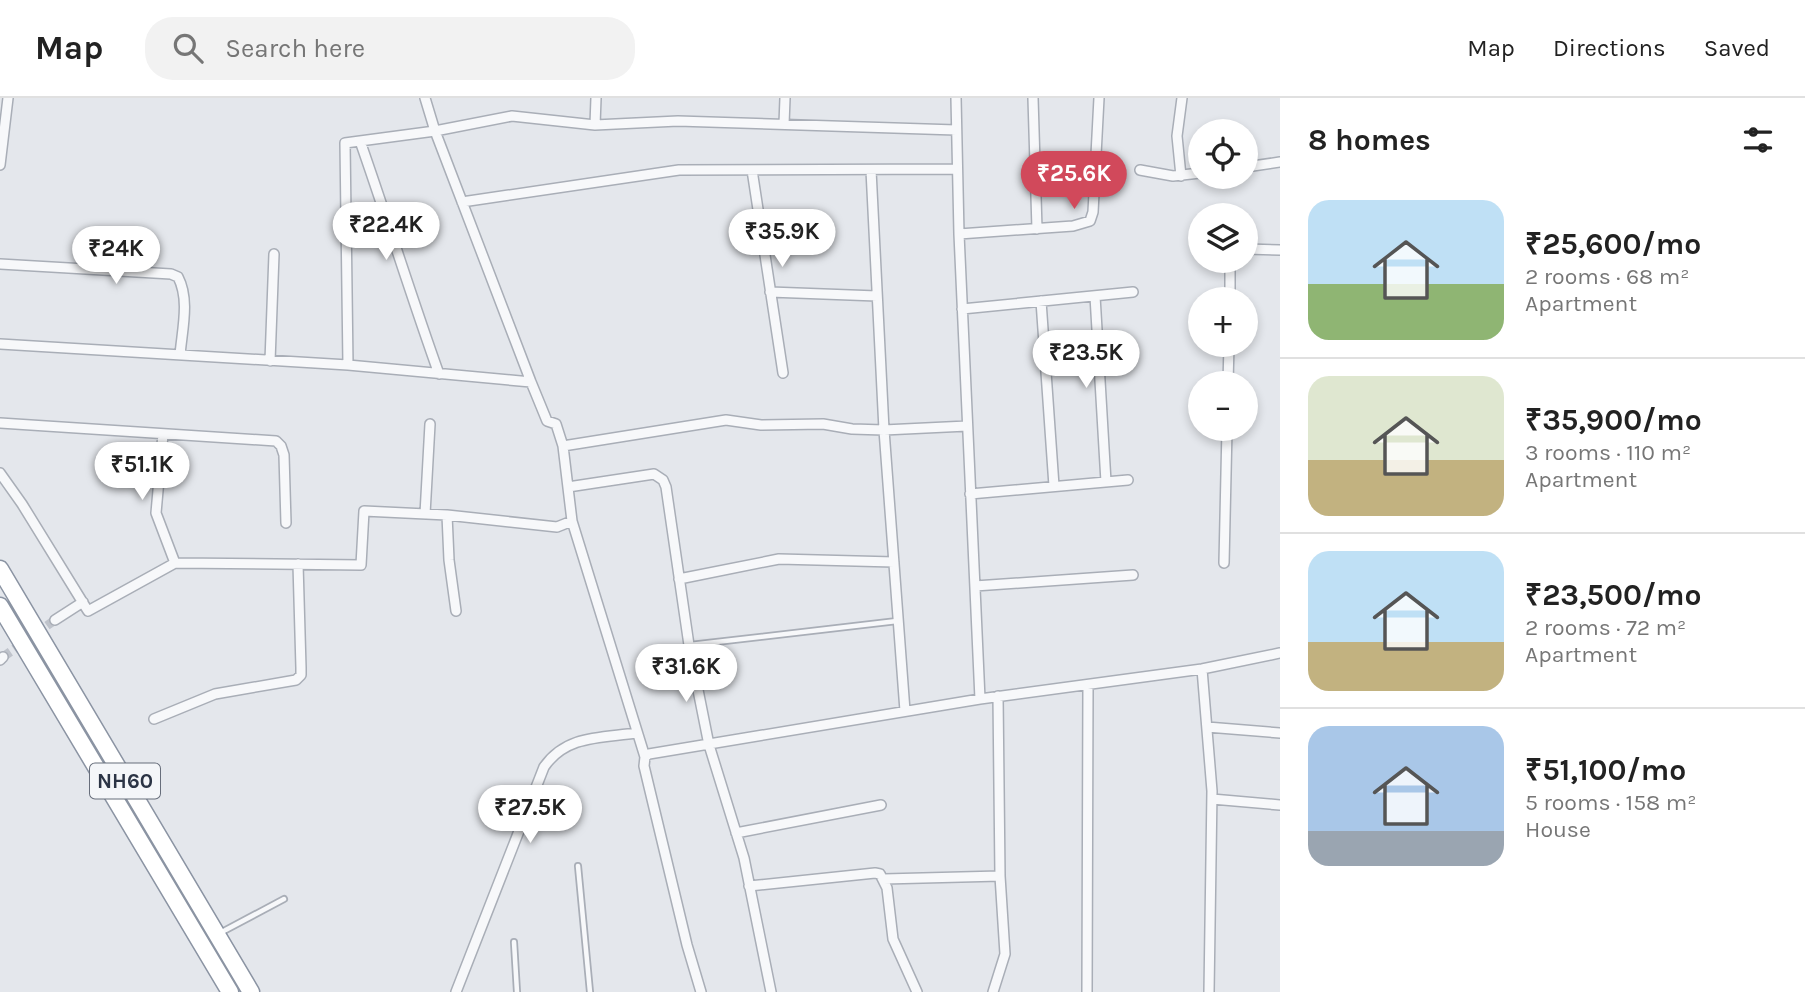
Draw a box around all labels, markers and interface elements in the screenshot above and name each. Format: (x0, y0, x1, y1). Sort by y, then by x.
search box (145, 17, 635, 80)
text: Map (35, 29, 103, 67)
icon: search (169, 29, 207, 67)
text: Search here (225, 33, 365, 64)
text: Map (1467, 34, 1515, 62)
text: Directions (1553, 34, 1666, 62)
text: Saved (1704, 34, 1770, 62)
map controls (1188, 119, 1258, 441)
button: locate (1188, 119, 1258, 189)
icon: filters (1739, 121, 1777, 159)
text: 8 homes (1308, 122, 1431, 158)
pin: ₹25.6K (1017, 152, 1131, 211)
text: ₹25.6K (1037, 160, 1111, 187)
pin: ₹22.4K (329, 202, 443, 262)
button: layers (1188, 203, 1258, 273)
pin: ₹35.9K (725, 209, 839, 269)
text: ₹22.4K (349, 211, 423, 238)
text: ₹35.9K (745, 218, 819, 245)
pin: ₹24K (75, 226, 157, 286)
text: ₹25,600/mo (1525, 226, 1701, 262)
icon: home (1364, 228, 1448, 312)
text: ₹24K (88, 235, 144, 262)
text: 2 rooms · 68 m² (1525, 263, 1689, 290)
button: + (1188, 287, 1258, 357)
text: Apartment (1525, 290, 1637, 317)
pin: ₹23.5K (1029, 330, 1143, 390)
text: ₹23.5K (1049, 339, 1123, 366)
button: − (1188, 371, 1258, 441)
text: ₹35,900/mo (1525, 402, 1702, 438)
icon: home (1364, 404, 1448, 488)
text: 3 rooms · 110 m² (1525, 439, 1691, 466)
pin: ₹51.1K (85, 442, 199, 502)
text: ₹51.1K (111, 451, 173, 478)
text: Apartment (1525, 466, 1637, 493)
text: ₹23,500/mo (1525, 577, 1702, 613)
icon: home (1364, 579, 1448, 663)
text: 2 rooms · 72 m² (1525, 614, 1686, 641)
text: Apartment (1525, 641, 1637, 668)
pin: ₹31.6K (629, 644, 743, 704)
text: ₹31.6K (651, 653, 721, 680)
text: ₹51,100/mo (1525, 752, 1686, 788)
icon: home (1364, 754, 1448, 838)
road number: NH60 (90, 764, 160, 798)
pin: ₹27.5K (473, 786, 587, 845)
text: 5 rooms · 158 m² (1525, 789, 1696, 816)
text: ₹27.5K (494, 794, 566, 821)
text: House (1525, 816, 1591, 843)

